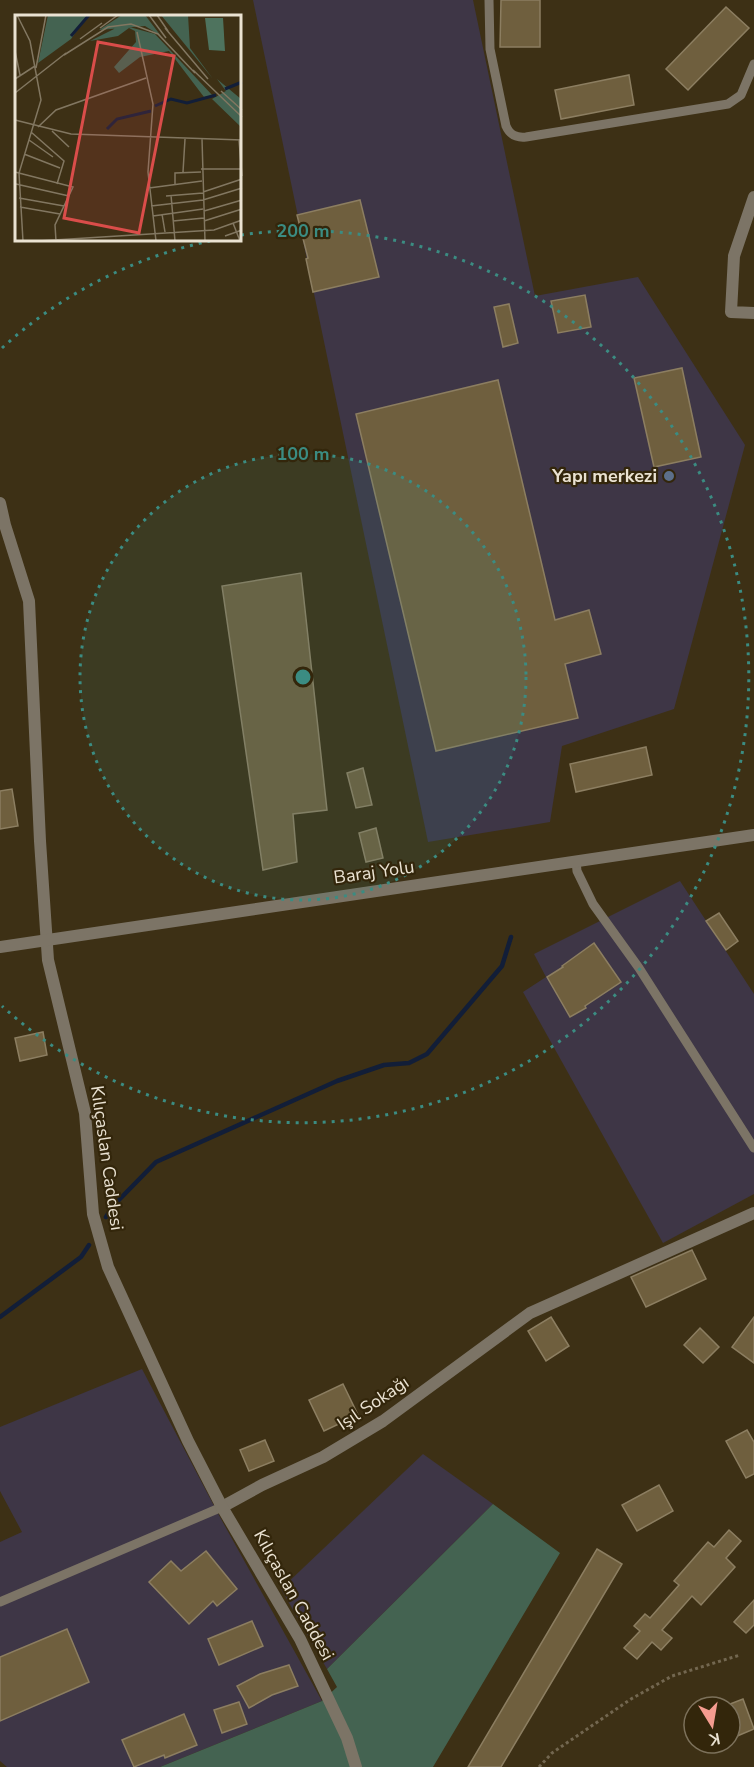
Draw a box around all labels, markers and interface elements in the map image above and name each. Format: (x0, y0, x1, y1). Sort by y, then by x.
inset map (15, 15, 242, 242)
text: 200 m (276, 219, 330, 243)
text: 100 m (276, 442, 330, 466)
place label: Yapı merkezi (551, 464, 657, 488)
marker: Yapı merkezi (662, 469, 676, 483)
centre of rings (293, 667, 313, 687)
street label: Baraj Yolu (332, 854, 416, 890)
street label: Kılıçaslan Caddesi (85, 1084, 129, 1232)
street label: Işıl Sokağı (332, 1370, 414, 1436)
street label: Kılıçaslan Caddesi (248, 1525, 340, 1665)
north arrow (682, 1695, 742, 1755)
text: K (706, 1727, 722, 1751)

